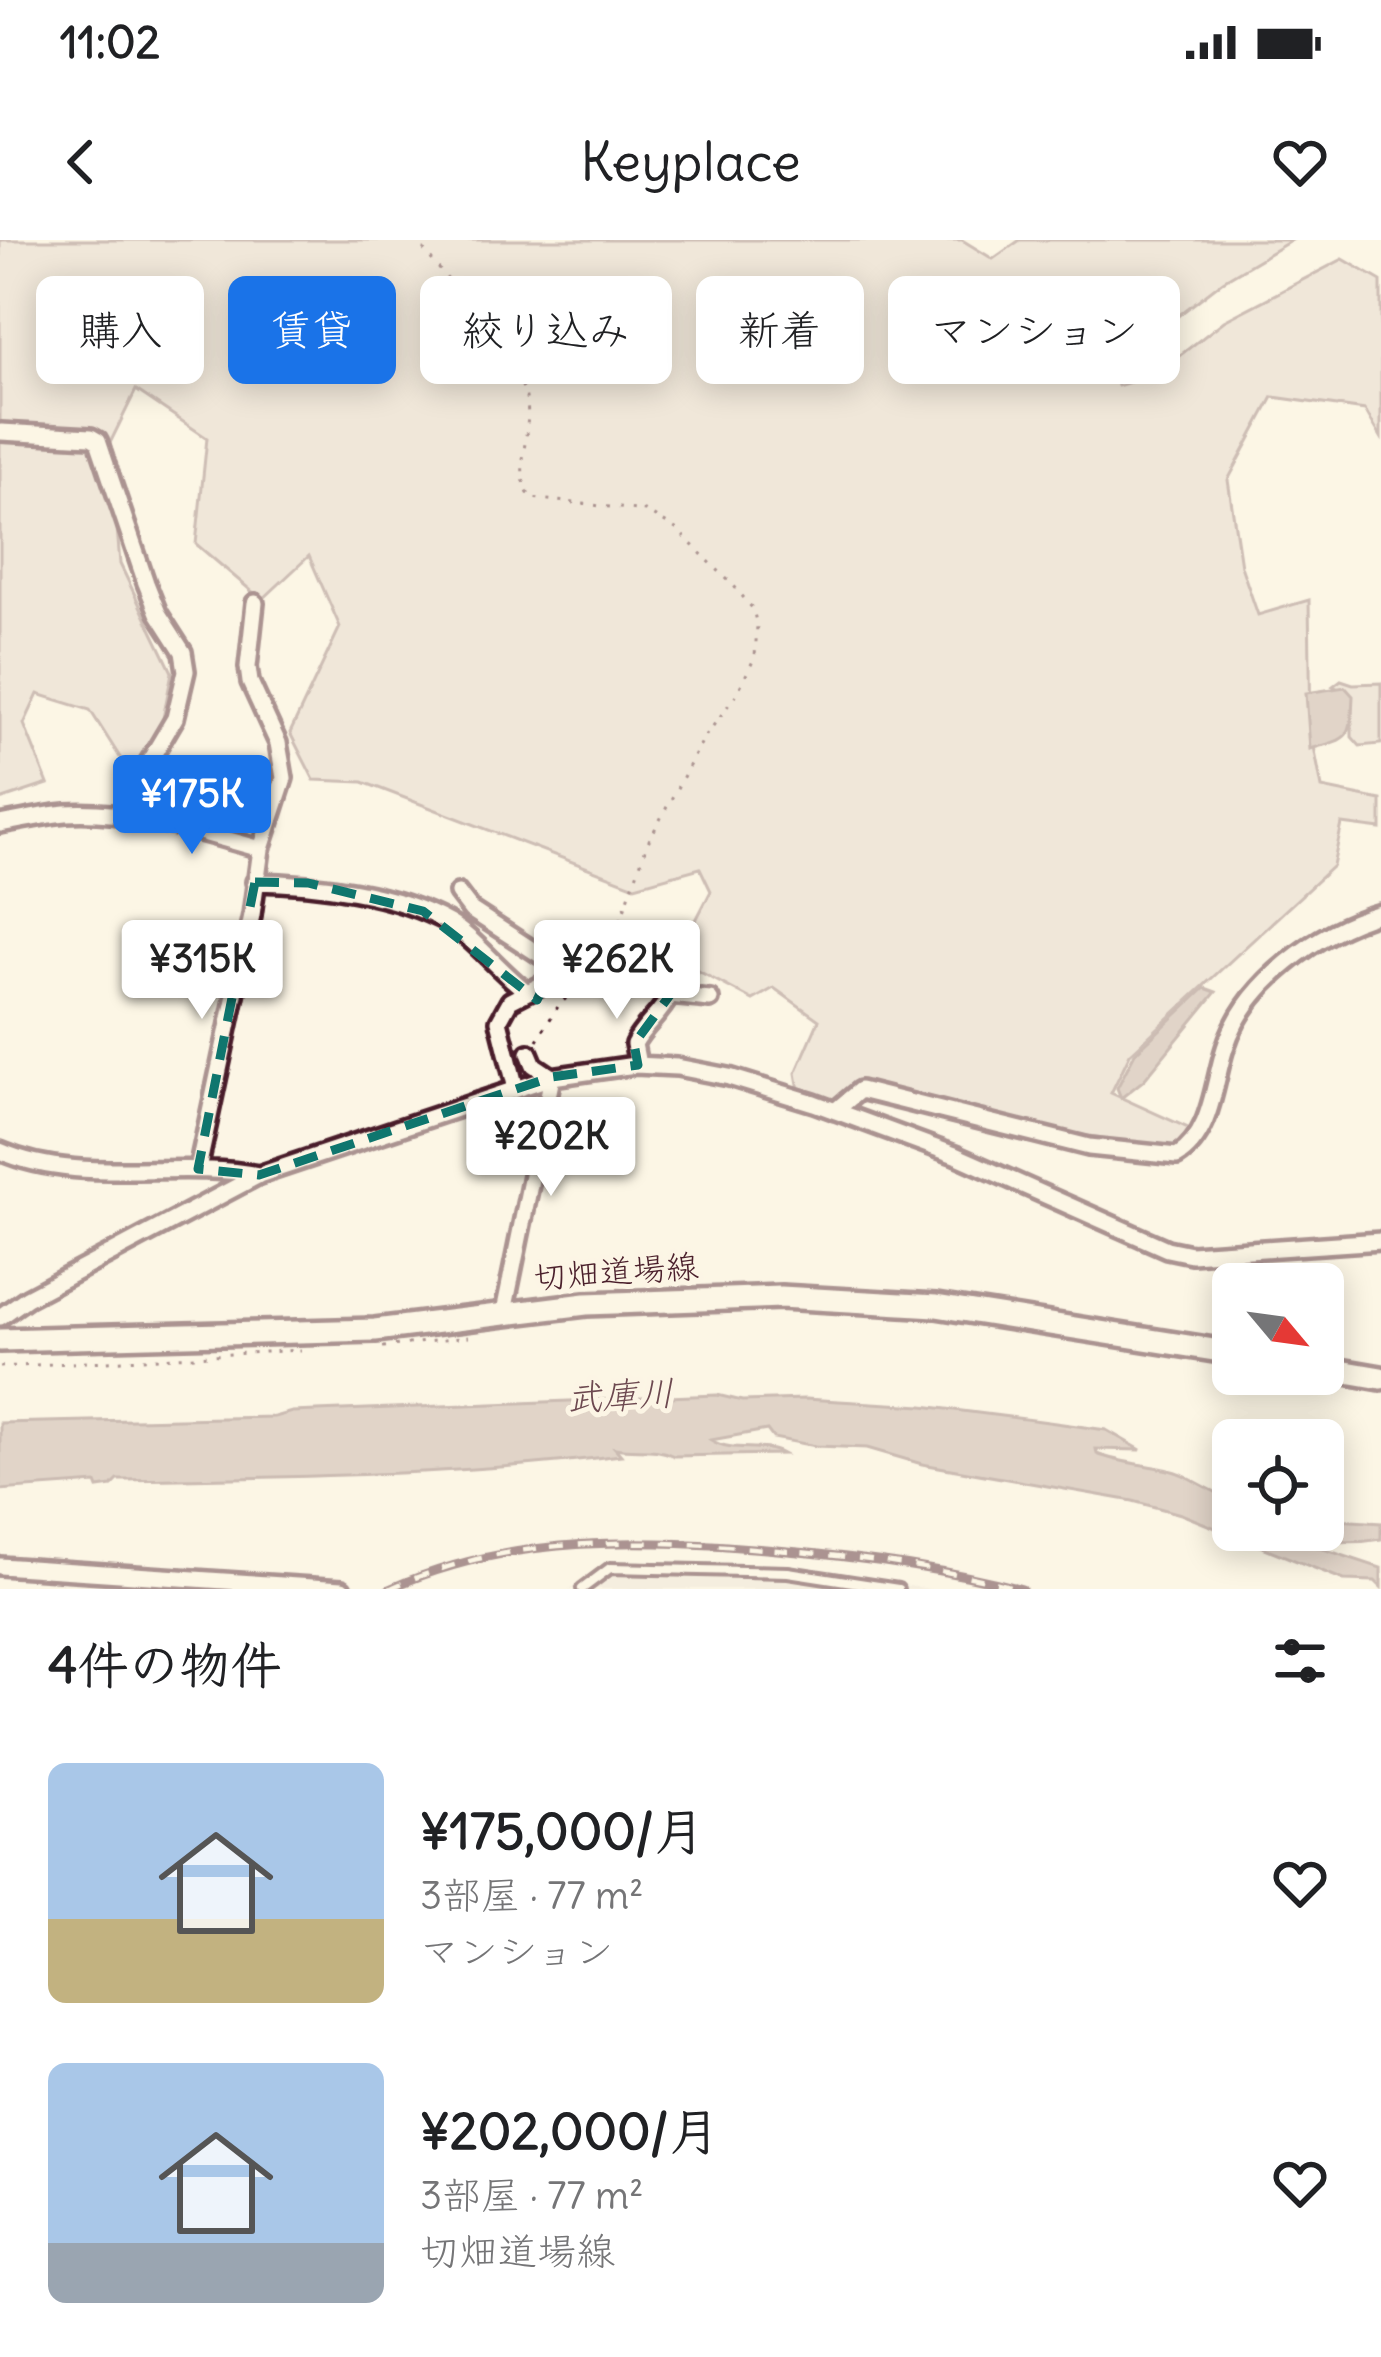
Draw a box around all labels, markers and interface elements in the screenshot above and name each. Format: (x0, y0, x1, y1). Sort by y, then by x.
text: 11:02 (60, 14, 160, 70)
text: Keyplace (580, 128, 801, 196)
icon: back (48, 129, 114, 195)
icon: heart (1267, 129, 1333, 195)
chip: 購入 (36, 276, 204, 384)
chip: 賃貸 (228, 276, 396, 384)
chip: 絞り込み (420, 276, 672, 384)
chip: 新着 (696, 276, 864, 384)
chip: マンション (888, 276, 1180, 384)
pin: ¥175K (108, 755, 276, 857)
text: ¥175K (140, 769, 244, 818)
pin: ¥315K (118, 920, 286, 1022)
pin: ¥262K (533, 920, 701, 1022)
text: ¥315K (149, 934, 255, 983)
text: ¥262K (561, 934, 673, 983)
pin: ¥202K (467, 1097, 635, 1199)
text: ¥202K (493, 1111, 609, 1160)
street label: 切畑道場線 (532, 1244, 700, 1298)
north arrow (1212, 1263, 1344, 1395)
map controls (1212, 1263, 1344, 1551)
water label: 武庫川 (565, 1370, 675, 1421)
button: locate (1212, 1419, 1344, 1551)
icon: filters (1267, 1628, 1333, 1694)
text: 4件の物件 (48, 1633, 281, 1697)
text: ¥175,000/月 (420, 1799, 705, 1863)
icon: home (144, 1811, 288, 1955)
icon: heart (1267, 1850, 1333, 1916)
text: 3部屋 · 77 m² (420, 1871, 644, 1920)
text: マンション (420, 1927, 613, 1976)
text: ¥202,000/月 (420, 2099, 720, 2163)
icon: home (144, 2111, 288, 2255)
icon: heart (1267, 2150, 1333, 2216)
text: 3部屋 · 77 m² (420, 2171, 644, 2220)
text: 切畑道場線 (420, 2227, 615, 2276)

